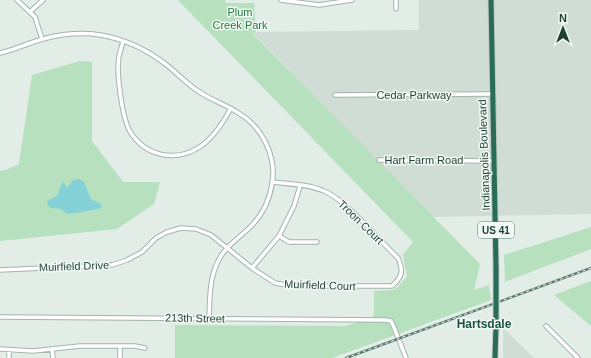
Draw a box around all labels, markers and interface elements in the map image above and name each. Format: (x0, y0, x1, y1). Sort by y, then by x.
park label: Plum Creek Park (212, 6, 268, 31)
north arrow (543, 8, 583, 48)
text: N (559, 12, 567, 24)
street label: Cedar Parkway (376, 89, 452, 101)
street label: Indianapolis Boulevard (476, 99, 492, 211)
street label: Hart Farm Road (385, 154, 463, 166)
street label: Troon Court (336, 197, 386, 247)
road number: US 41 (478, 222, 514, 238)
street label: Muirfield Drive (39, 259, 109, 273)
street label: Muirfield Court (284, 278, 356, 292)
street label: 213th Street (165, 311, 225, 325)
district label: Hartsdale (457, 317, 512, 331)

